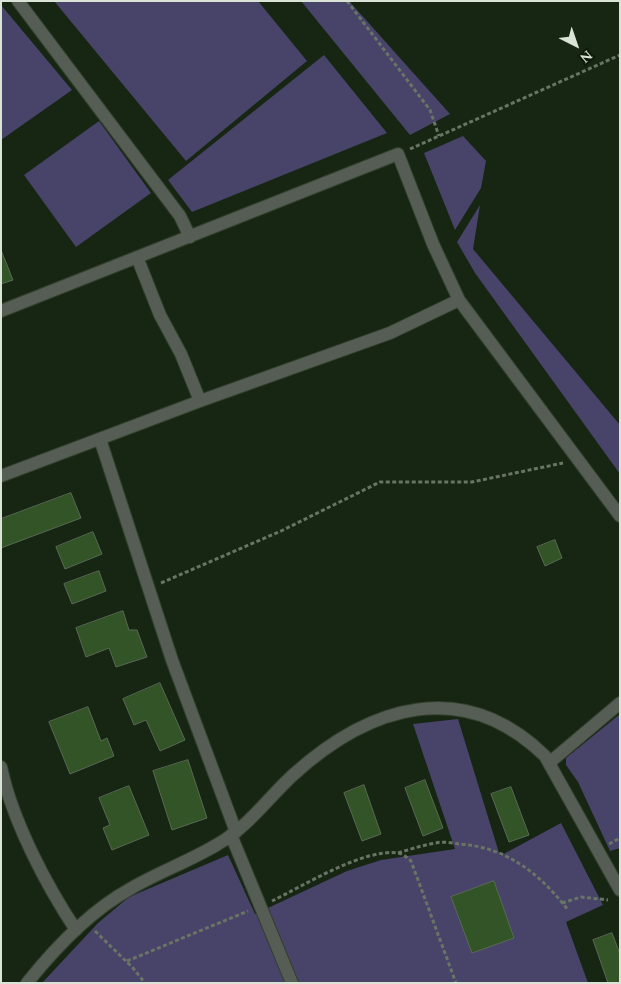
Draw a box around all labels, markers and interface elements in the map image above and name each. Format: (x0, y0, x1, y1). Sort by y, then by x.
north arrow (551, 20, 601, 70)
text: N (575, 45, 597, 68)

